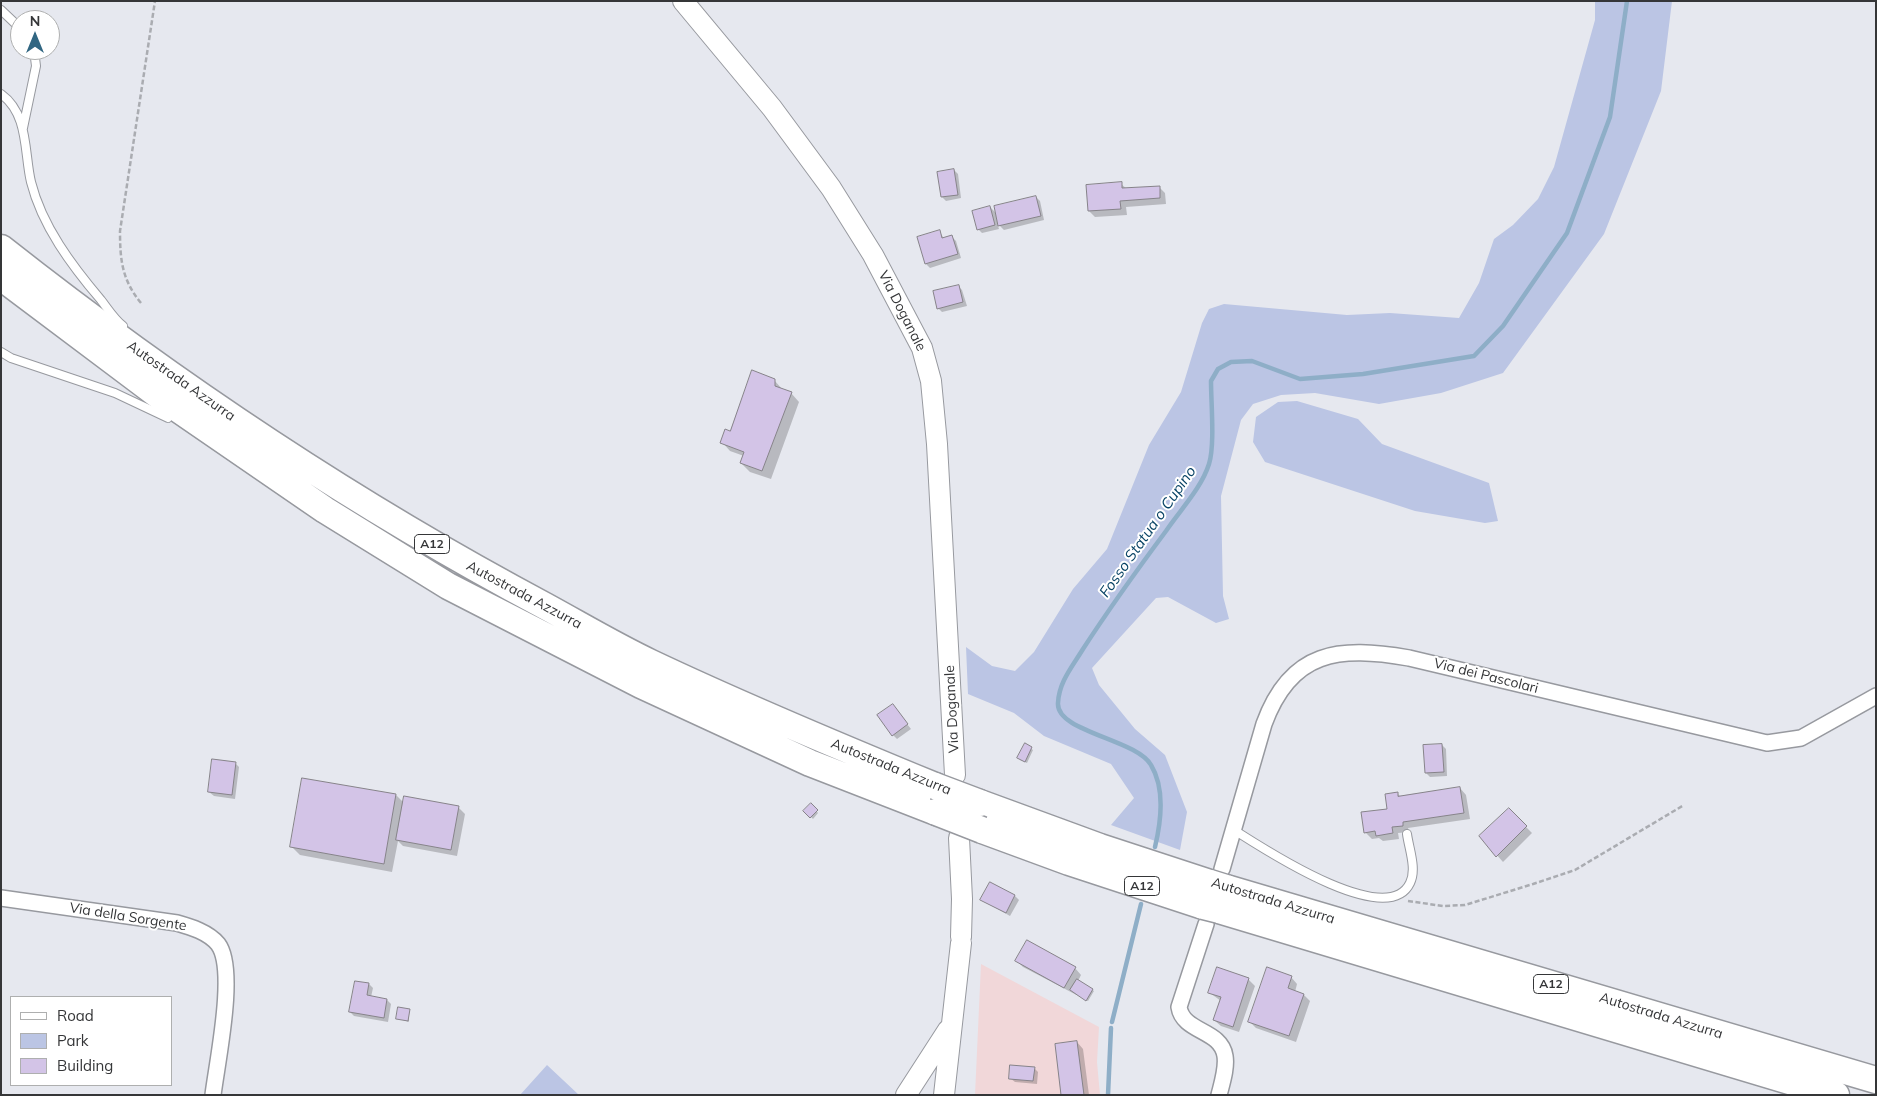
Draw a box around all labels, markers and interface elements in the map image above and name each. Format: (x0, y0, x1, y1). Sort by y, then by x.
north arrow (10, 10, 60, 60)
text: N (30, 12, 40, 30)
street label: Via Doganale (875, 268, 929, 354)
street label: Autostrada Azzurra (124, 337, 238, 425)
water label: Fosso Statua o Cupino (1096, 463, 1200, 601)
road number: A12 (414, 534, 450, 554)
street label: Autostrada Azzurra (463, 557, 585, 633)
street label: Via dei Pascolari (1432, 655, 1540, 697)
street label: Via Doganale (941, 665, 963, 753)
street label: Autostrada Azzurra (828, 735, 954, 799)
street label: Autostrada Azzurra (1209, 874, 1337, 928)
road number: A12 (1124, 876, 1160, 896)
street label: Via della Sorgente (68, 899, 188, 935)
road number: A12 (1534, 974, 1568, 994)
street label: Autostrada Azzurra (1597, 989, 1725, 1043)
legend (10, 996, 172, 1086)
text: Road (57, 1006, 94, 1025)
text: Park (57, 1031, 89, 1050)
text: Building (57, 1056, 113, 1075)

